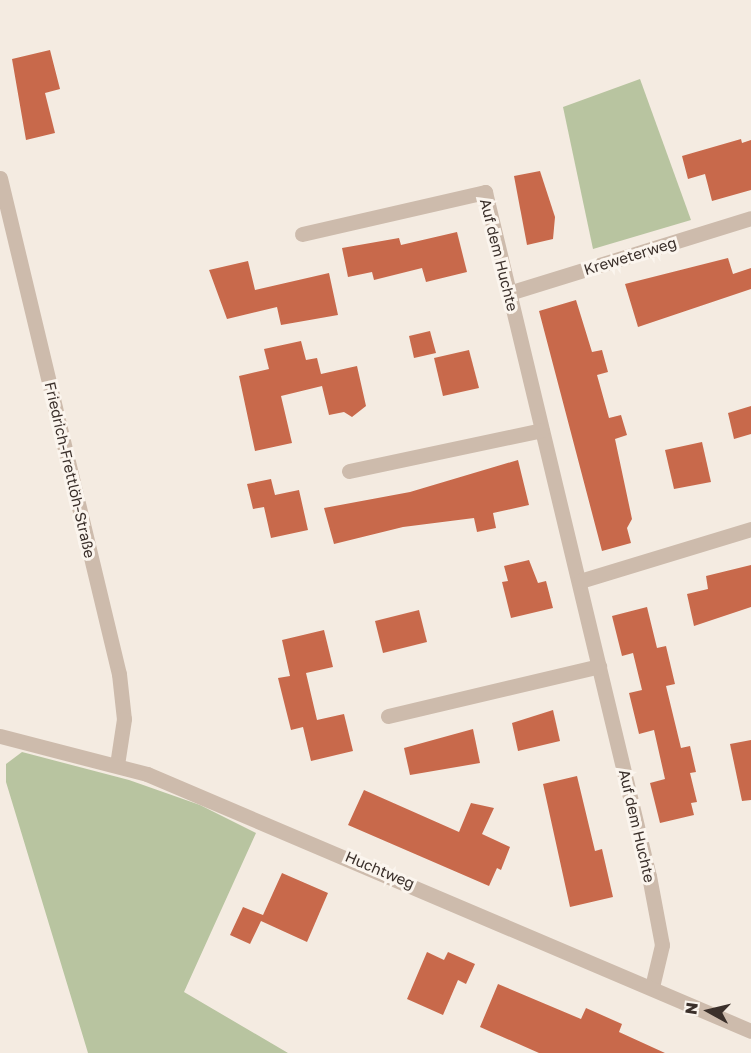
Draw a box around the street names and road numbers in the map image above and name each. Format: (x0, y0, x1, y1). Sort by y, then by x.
street label: Auf dem Huchte (476, 197, 522, 313)
street label: Kreweterweg (581, 233, 679, 279)
street label: Friedrich-Frettlöh-Straße (41, 380, 99, 560)
street label: Auf dem Huchte (615, 768, 659, 884)
street label: Huchtweg (343, 847, 417, 893)

